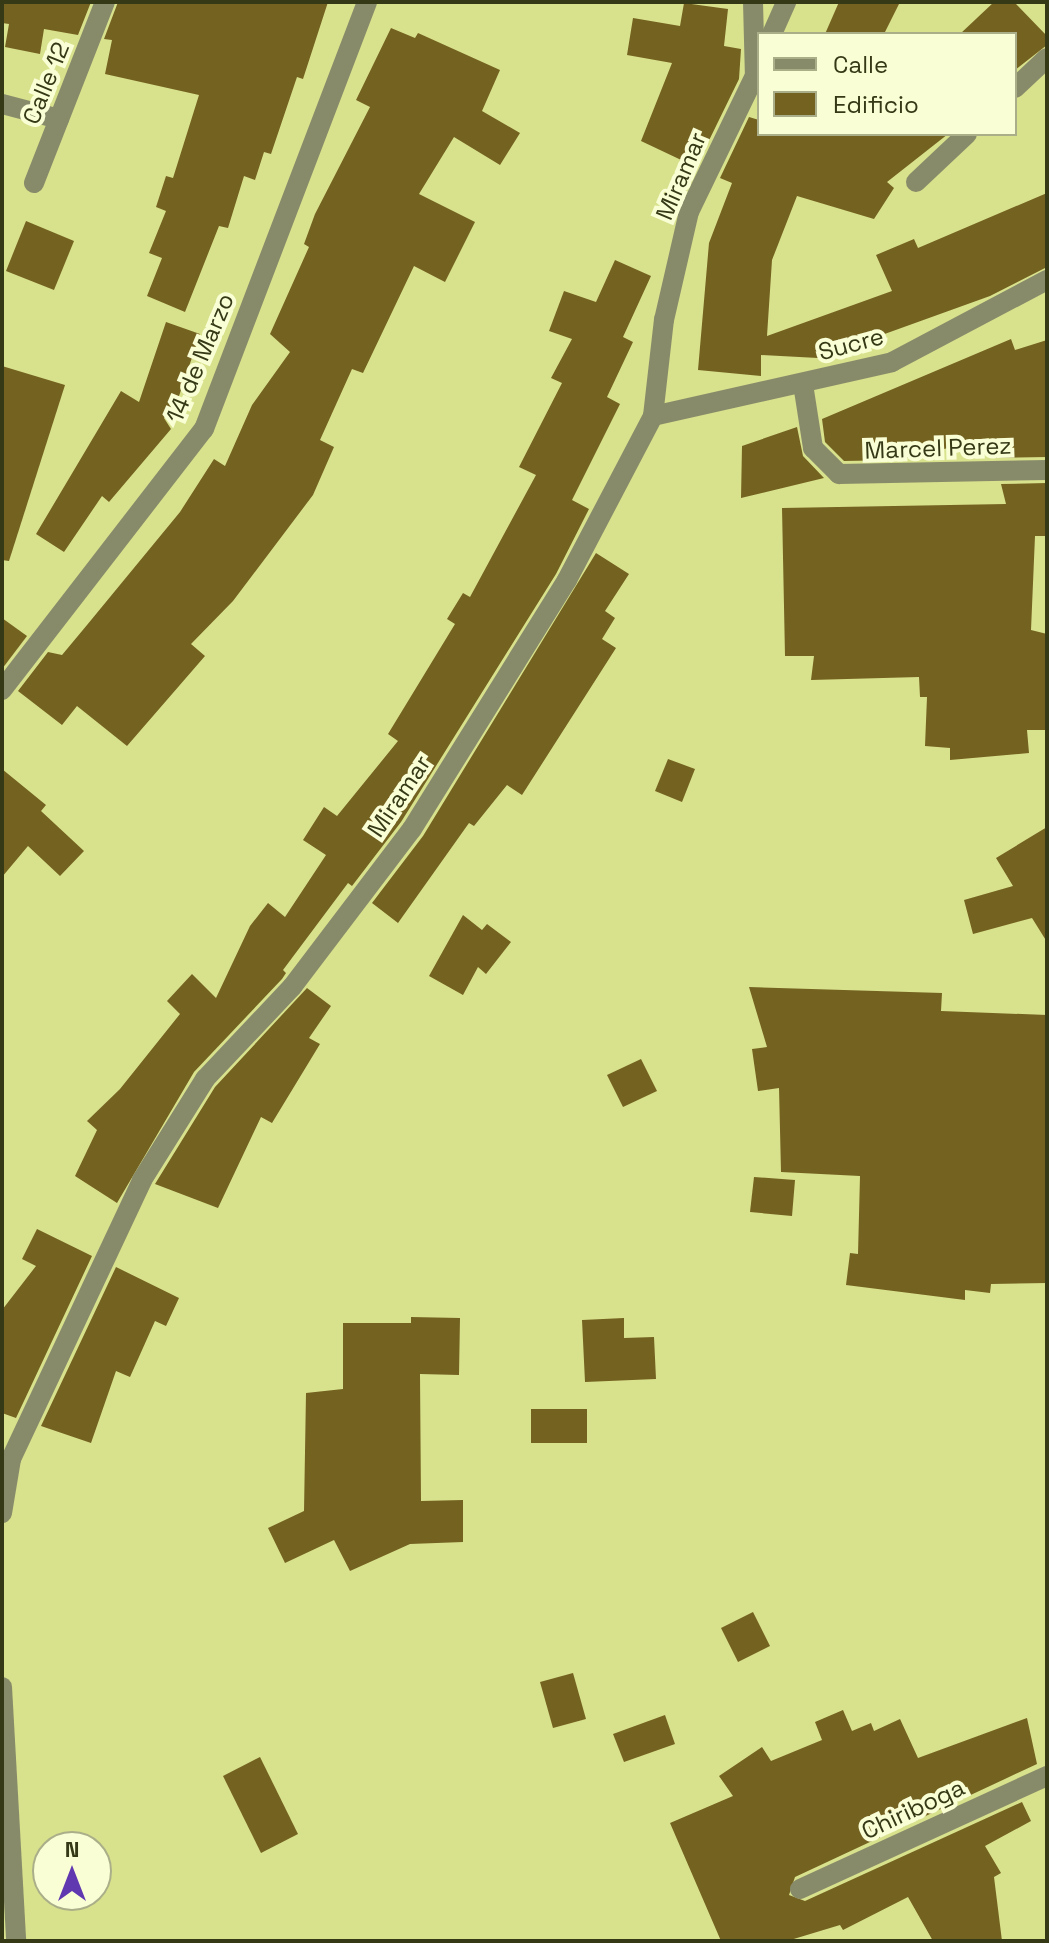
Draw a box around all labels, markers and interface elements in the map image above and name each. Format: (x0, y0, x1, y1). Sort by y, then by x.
legend (757, 32, 1017, 136)
street label: Calle 12 (17, 38, 75, 128)
text: Calle (833, 49, 888, 80)
text: Edificio (833, 89, 919, 120)
street label: Miramar (650, 128, 712, 224)
street label: 14 de Marzo (160, 289, 240, 427)
street label: Sucre (815, 321, 887, 367)
street label: Marcel Perez (864, 431, 1012, 465)
street label: Miramar (361, 750, 437, 842)
street label: Chiriboga (857, 1773, 969, 1845)
north arrow (32, 1831, 112, 1911)
text: N (65, 1835, 79, 1863)

